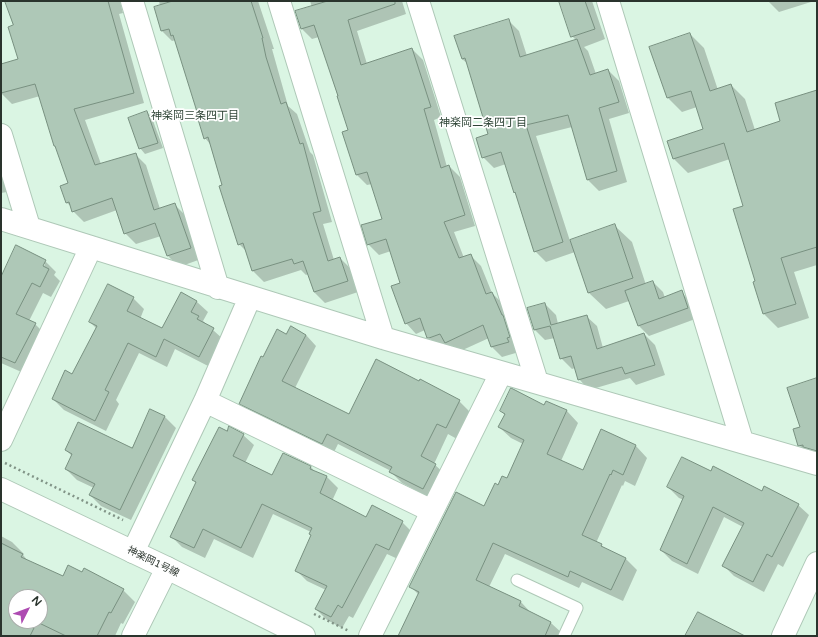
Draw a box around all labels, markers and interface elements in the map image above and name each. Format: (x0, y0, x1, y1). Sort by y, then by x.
district label: 神楽岡三条四丁目 (151, 109, 239, 123)
district label: 神楽岡二条四丁目 (439, 116, 527, 130)
street label: 神楽岡1号線 (125, 544, 181, 580)
north arrow (8, 589, 48, 629)
text: N (29, 594, 44, 609)

